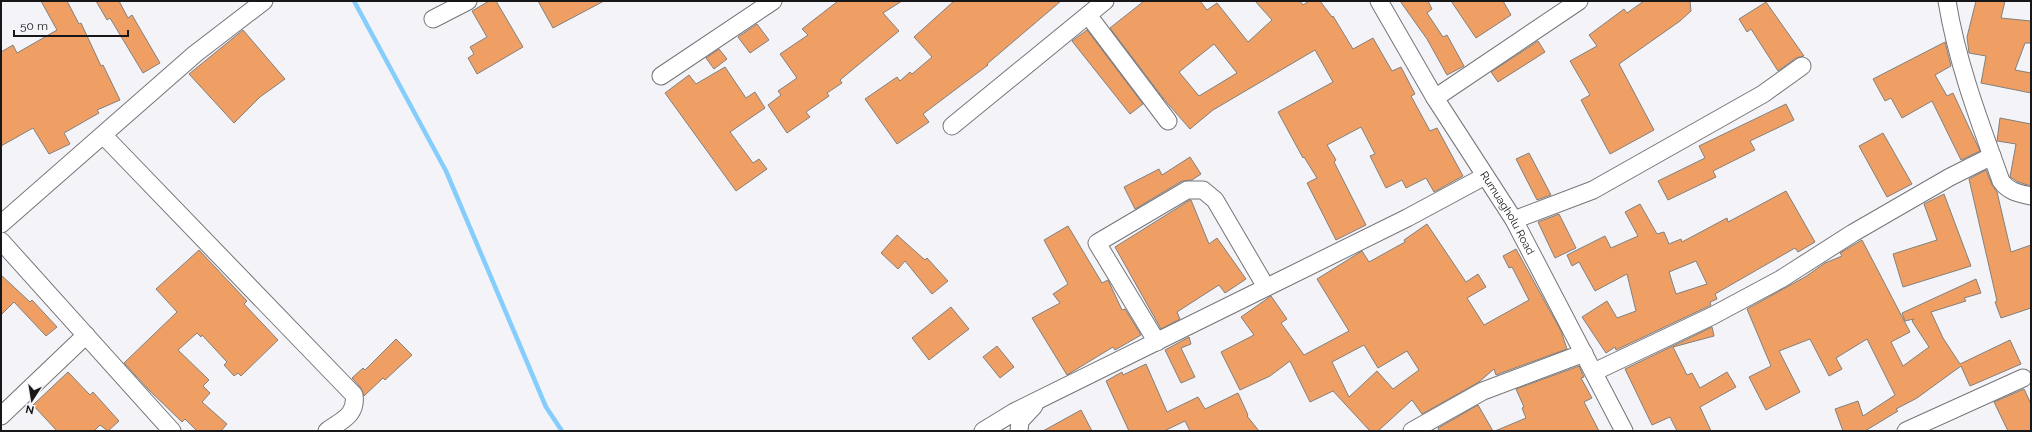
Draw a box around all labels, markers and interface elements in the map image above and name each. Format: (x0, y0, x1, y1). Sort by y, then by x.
scale bar (14, 12, 128, 38)
text: 50 m (20, 19, 48, 33)
street label: Rumuagholu Road (1478, 169, 1537, 257)
north arrow (12, 380, 52, 420)
text: N (25, 402, 35, 417)

